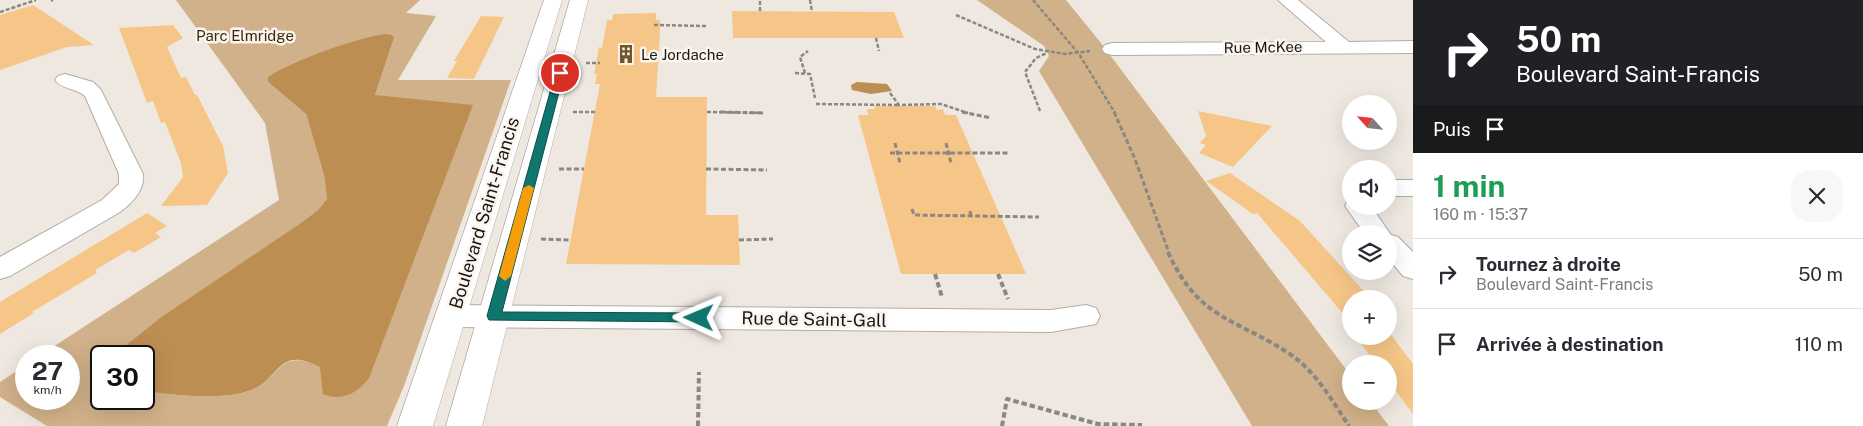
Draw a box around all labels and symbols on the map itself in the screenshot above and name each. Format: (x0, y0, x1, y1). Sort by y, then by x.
park label: Parc Elmridge (196, 27, 294, 44)
street label: Rue McKee (1223, 38, 1303, 56)
building icon: Le Jordache (615, 43, 637, 65)
place label: Le Jordache (641, 46, 724, 63)
pin (539, 52, 581, 94)
north arrow (1342, 95, 1398, 150)
street label: Boulevard Saint-Francis (445, 115, 523, 311)
position arrow (672, 291, 724, 343)
street label: Rue de Saint-Gall (741, 307, 887, 331)
speed limit sign: 30 (90, 345, 155, 410)

